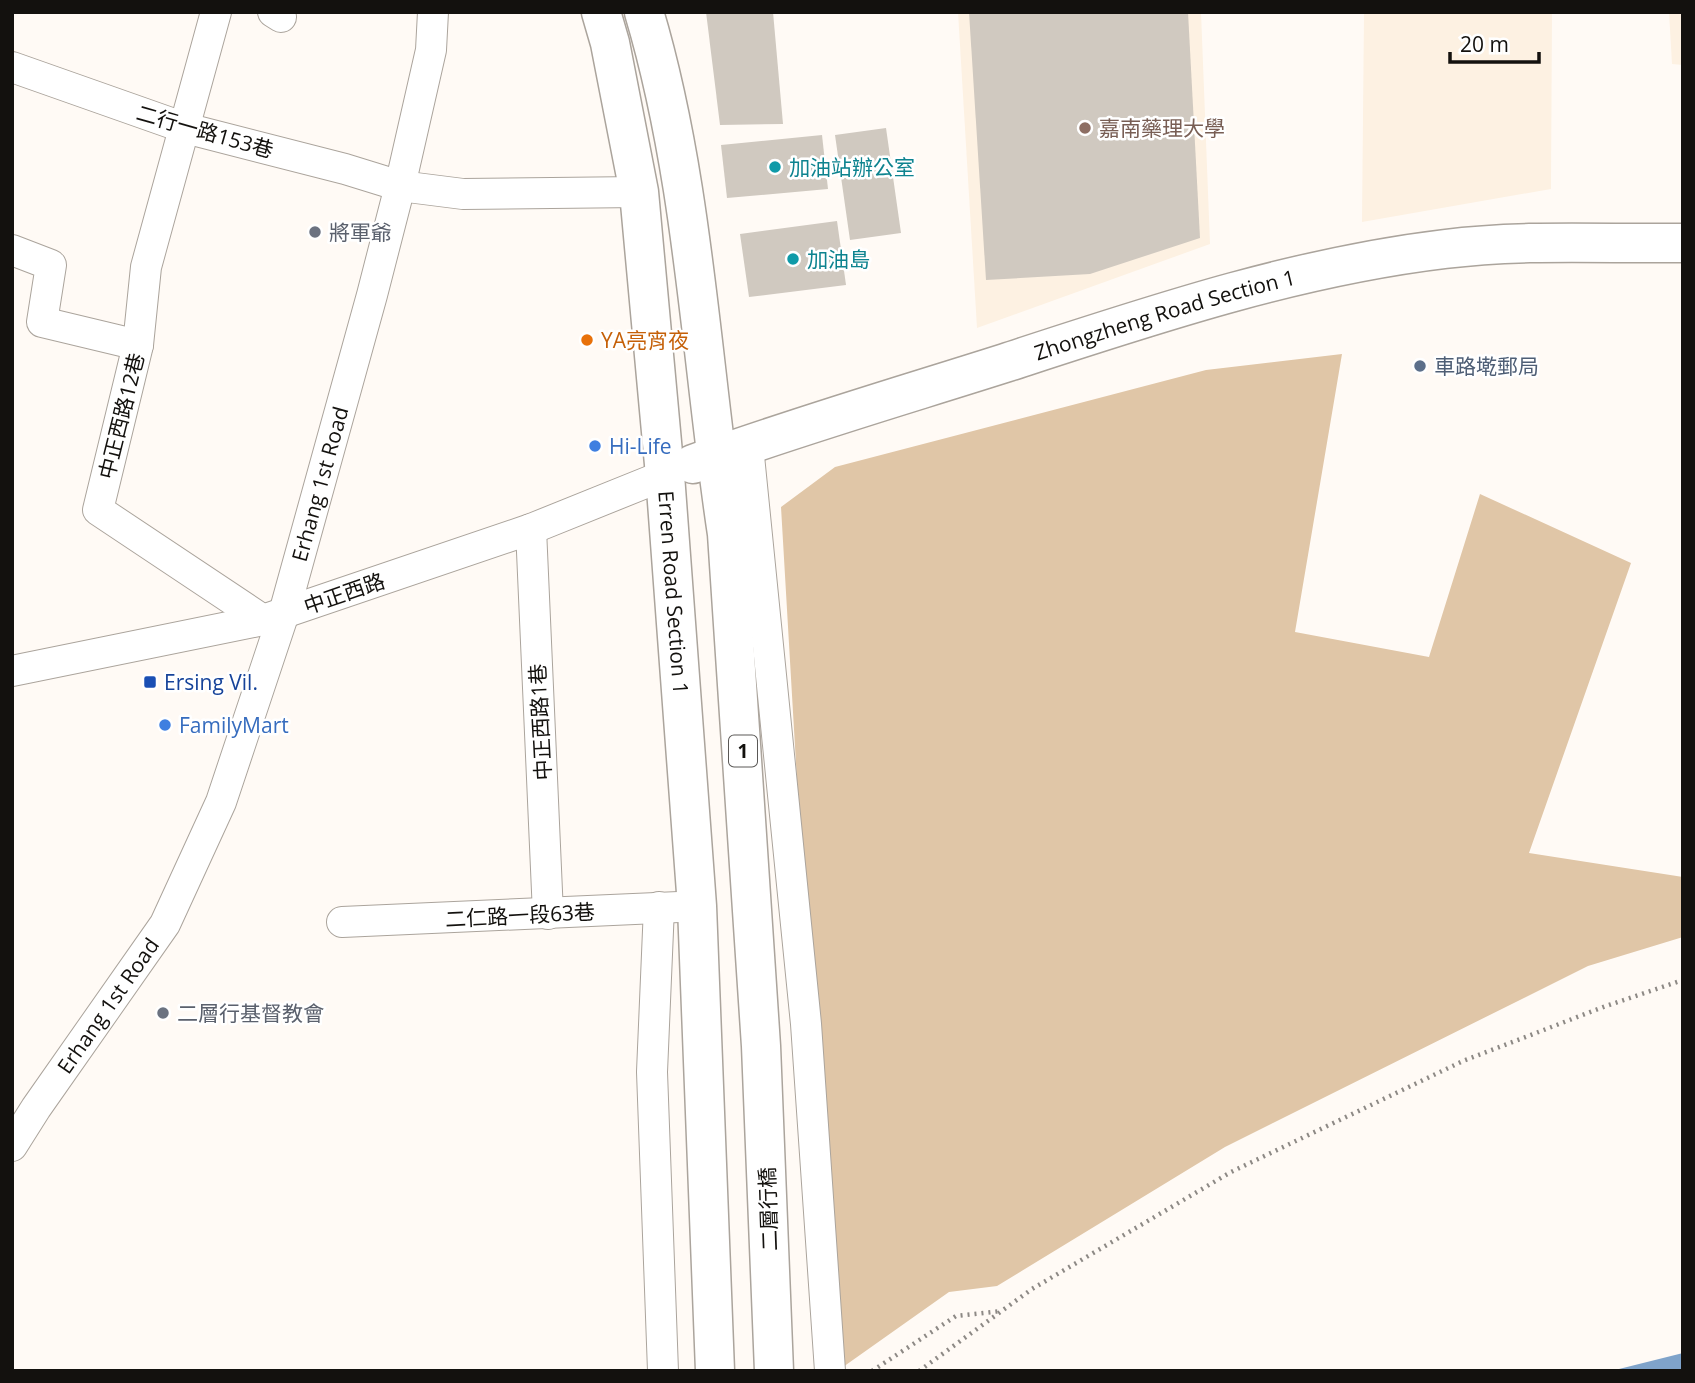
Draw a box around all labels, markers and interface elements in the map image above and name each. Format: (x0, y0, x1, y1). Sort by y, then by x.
scale bar (1450, 21, 1539, 65)
text: 20 m (1460, 30, 1509, 58)
street label: 二行一路153巷 (133, 98, 277, 164)
place label: 嘉南藥理大學 (1099, 114, 1225, 142)
marker: 嘉南藥理大學 (1077, 120, 1093, 136)
place label: 加油站辦公室 (789, 153, 915, 181)
marker: 加油站辦公室 (767, 159, 783, 175)
place label: 將軍爺 (329, 218, 392, 246)
marker: 將軍爺 (307, 224, 323, 240)
place label: 加油島 (807, 245, 870, 273)
marker: 加油島 (785, 251, 801, 267)
street label: Zhongzheng Road Section 1 (1031, 263, 1298, 367)
place label: YA亮宵夜 (601, 326, 689, 354)
marker: YA亮宵夜 (579, 332, 595, 348)
street label: 中正西路12巷 (92, 350, 150, 482)
place label: 車路墘郵局 (1434, 352, 1539, 380)
marker: 車路墘郵局 (1412, 358, 1428, 374)
street label: Erhang 1st Road (285, 403, 355, 565)
place label: Hi-Life (609, 432, 672, 460)
marker: Hi-Life (587, 438, 603, 454)
street label: Erren Road Section 1 (652, 490, 695, 695)
street label: 中正西路 (300, 566, 388, 620)
street label: 中正西路1巷 (523, 663, 557, 781)
place label: Ersing Vil. (164, 668, 258, 696)
marker: Ersing Vil. (142, 674, 158, 690)
place label: FamilyMart (179, 711, 289, 739)
marker: FamilyMart (157, 717, 173, 733)
road number: 1 (729, 736, 757, 766)
street label: 二仁路一段63巷 (444, 897, 596, 933)
street label: Erhang 1st Road (50, 932, 165, 1079)
place label: 二層行基督教會 (177, 999, 324, 1027)
marker: 二層行基督教會 (155, 1005, 171, 1021)
street label: 二層行橋 (753, 1167, 783, 1251)

